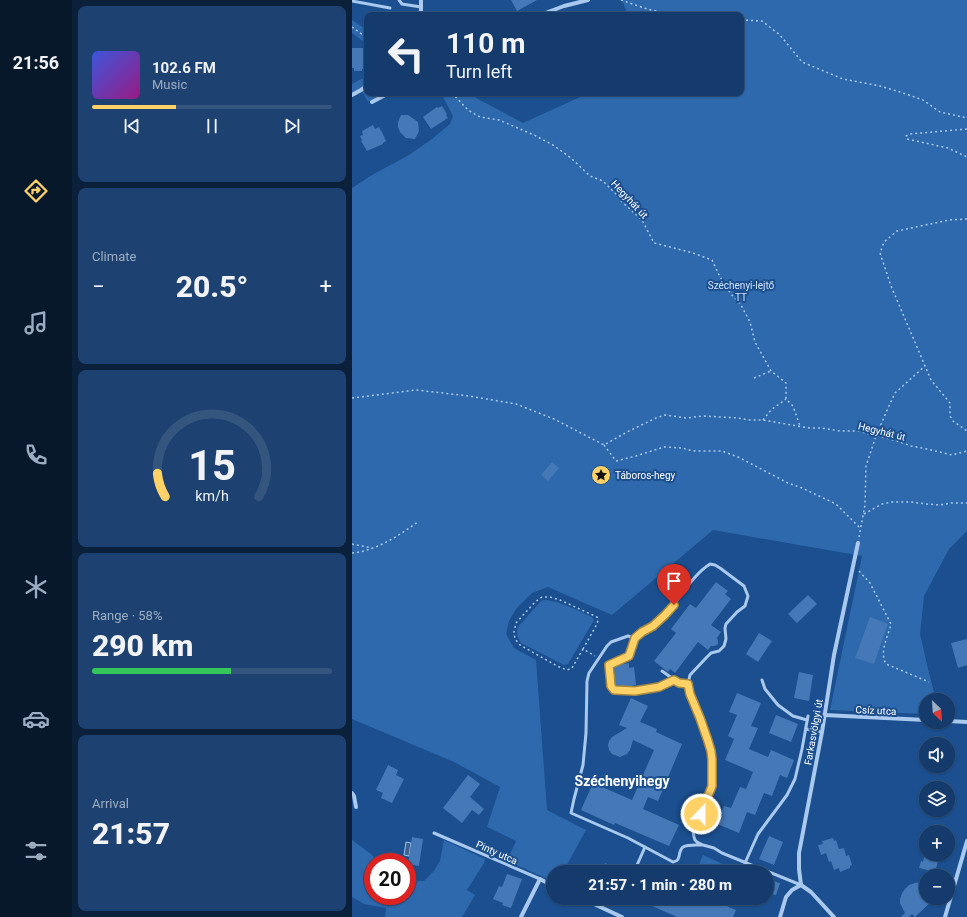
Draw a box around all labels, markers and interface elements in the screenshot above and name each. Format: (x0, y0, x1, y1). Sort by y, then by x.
text: 110 m (446, 27, 525, 60)
icon: left (380, 28, 432, 80)
text: 21:56 (13, 52, 59, 73)
text: 102.6 FM (152, 59, 216, 77)
text: Turn left (446, 61, 512, 82)
text: Music (152, 77, 187, 92)
icon: previous (121, 115, 143, 137)
icon: pause (201, 115, 223, 137)
icon: next (281, 115, 303, 137)
icon: directions (22, 177, 50, 205)
street label: Hegyhát út (609, 178, 650, 221)
text: Climate (92, 249, 136, 264)
text: 20.5° (176, 269, 248, 304)
text: − (92, 274, 105, 299)
text: + (320, 274, 332, 299)
park label: Széchenyi-lejtő TT (708, 280, 775, 303)
icon: music (22, 309, 50, 337)
street label: Hegyhát út (857, 420, 907, 443)
text: 15 (188, 440, 236, 489)
icon: phone (22, 441, 50, 469)
place icon: Táboros-hegy (590, 464, 612, 486)
place label: Táboros-hegy (615, 470, 676, 481)
text: km/h (195, 487, 229, 503)
pin (657, 564, 691, 605)
icon: arrive (663, 570, 685, 592)
icon: climate (22, 573, 50, 601)
text: Range · 58% (92, 608, 162, 623)
text: 290 km (92, 628, 194, 663)
north arrow (919, 693, 955, 729)
map controls (919, 693, 955, 905)
street label: Farkasvölgyi út (802, 698, 825, 766)
street label: Csíz utca (855, 704, 897, 717)
icon: car (22, 705, 50, 733)
button: sound (919, 737, 955, 773)
district label: Széchenyihegy (575, 773, 670, 789)
button: layers (919, 781, 955, 817)
position arrow (680, 793, 722, 835)
text: Arrival (92, 796, 129, 811)
text: 21:57 (92, 816, 170, 851)
button: + (919, 825, 955, 861)
icon: filters (22, 837, 50, 865)
street label: Pinty utca (474, 838, 519, 866)
speed limit sign: 20 (364, 853, 416, 905)
button: − (919, 869, 955, 905)
text: 21:57 · 1 min · 280 m (588, 876, 732, 894)

